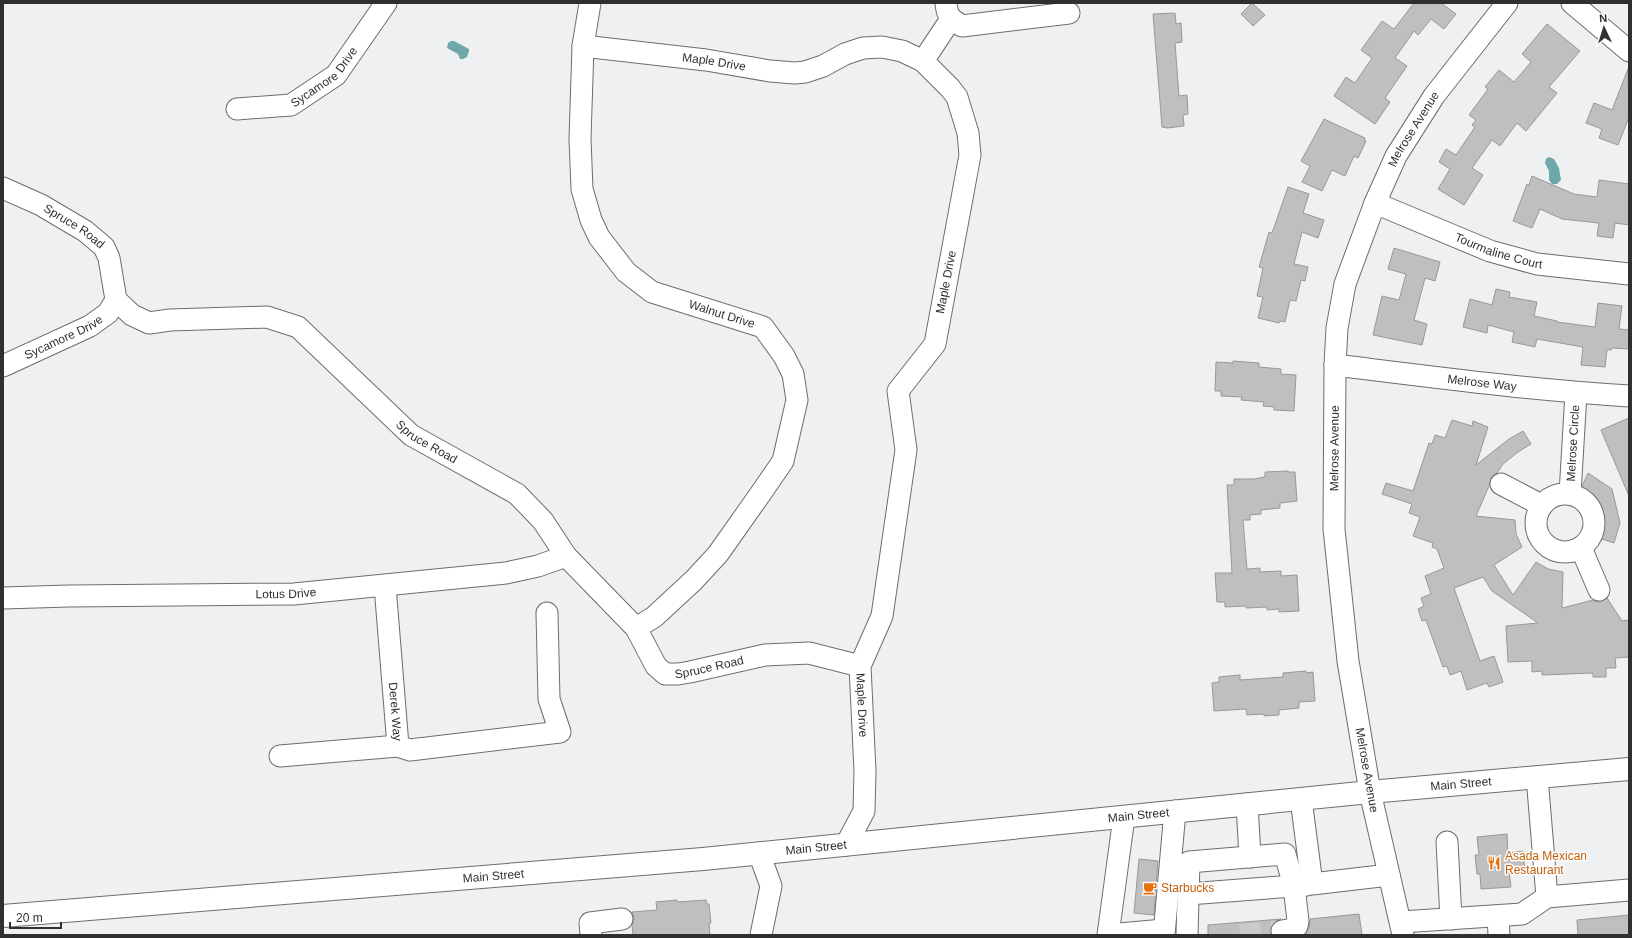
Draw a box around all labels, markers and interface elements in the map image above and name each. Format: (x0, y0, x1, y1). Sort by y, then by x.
north arrow (1584, 8, 1624, 48)
text: N (1599, 12, 1608, 24)
street label: Sycamore Drive (288, 44, 360, 110)
street label: Maple Drive (682, 50, 747, 74)
street label: Melrose Avenue (1385, 88, 1442, 169)
street label: Spruce Road (41, 201, 107, 251)
street label: Tourmaline Court (1453, 230, 1544, 272)
street label: Maple Drive (933, 249, 959, 315)
street label: Walnut Drive (687, 297, 757, 331)
street label: Sycamore Drive (22, 312, 106, 362)
street label: Melrose Way (1447, 372, 1517, 393)
street label: Melrose Circle (1564, 404, 1582, 482)
street label: Melrose Avenue (1327, 405, 1342, 491)
street label: Spruce Road (393, 417, 460, 466)
street label: Lotus Drive (256, 585, 317, 601)
street label: Spruce Road (674, 653, 745, 681)
street label: Maple Drive (853, 673, 870, 738)
street label: Derek Way (386, 682, 405, 742)
street label: Melrose Avenue (1353, 727, 1381, 814)
street label: Main Street (1430, 774, 1493, 794)
street label: Main Street (1107, 805, 1170, 825)
street label: Main Street (785, 838, 848, 858)
place label: Asada Mexican Restaurant (1505, 849, 1587, 877)
restaurant icon: Asada Mexican Restaurant (1486, 855, 1502, 871)
street label: Main Street (462, 867, 525, 886)
cafe icon: Starbucks (1142, 880, 1158, 896)
place label: Starbucks (1161, 881, 1214, 895)
scale bar (10, 904, 61, 930)
text: 20 m (16, 911, 43, 925)

